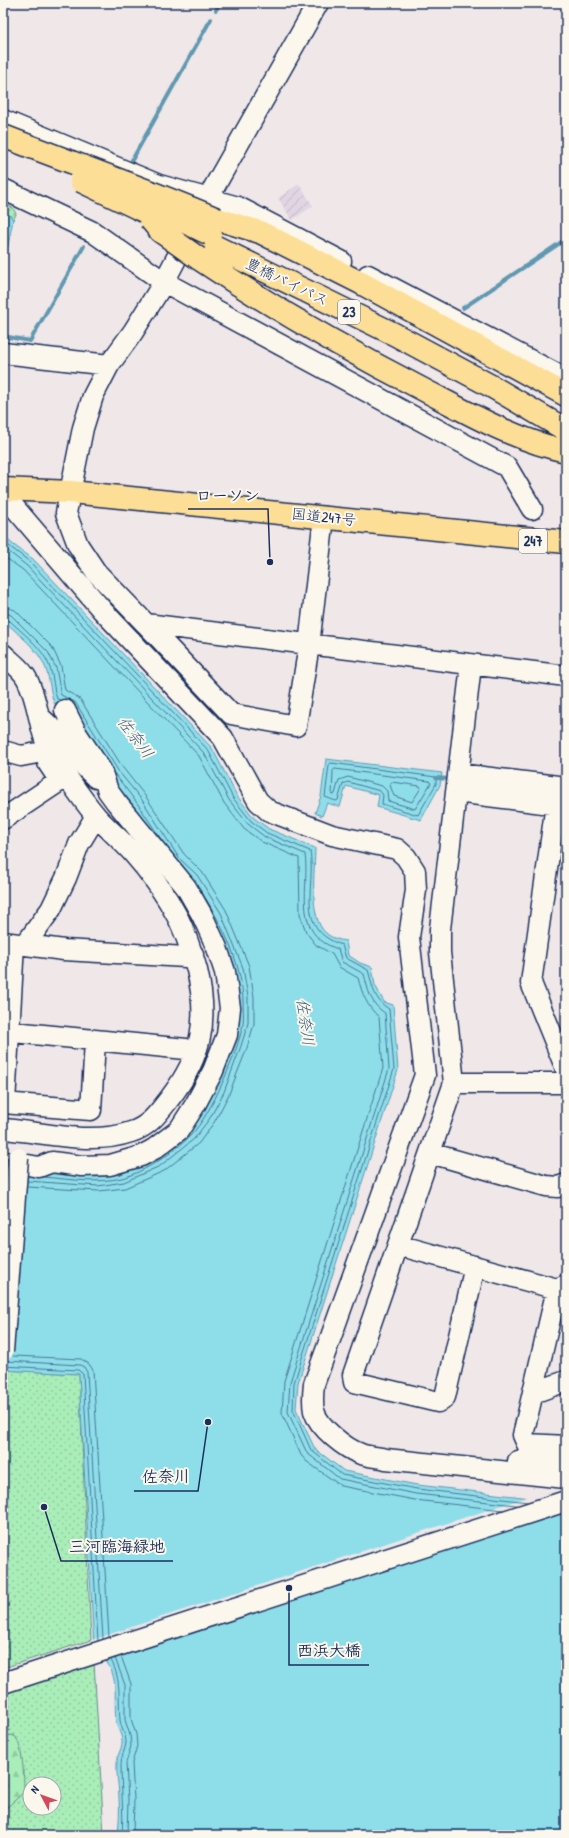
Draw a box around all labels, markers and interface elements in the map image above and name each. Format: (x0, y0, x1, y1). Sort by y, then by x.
street label: 豊橋バイパス (242, 252, 332, 311)
road number: 23 (338, 300, 360, 324)
callout: ローソン (188, 481, 268, 509)
text: ローソン (196, 484, 260, 506)
street label: 国道247号 (291, 503, 358, 530)
road number: 247 (519, 529, 547, 553)
water label: 佐奈川 (113, 711, 159, 763)
water label: 佐奈川 (292, 997, 320, 1047)
callout: 佐奈川 (134, 1463, 198, 1491)
text: 佐奈川 (142, 1465, 190, 1487)
callout: 三河臨海緑地 (61, 1533, 173, 1561)
text: 三河臨海緑地 (69, 1535, 165, 1557)
callout: 西浜大橋 (289, 1637, 369, 1665)
text: 西浜大橋 (297, 1639, 361, 1661)
north arrow (22, 1776, 62, 1816)
text: N (27, 1783, 42, 1796)

